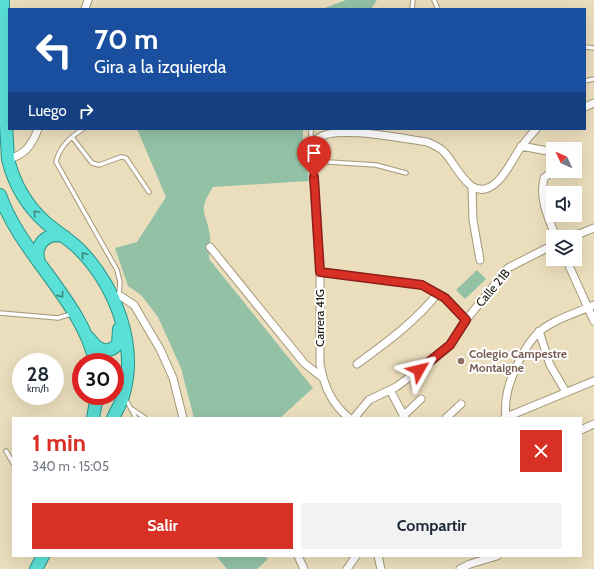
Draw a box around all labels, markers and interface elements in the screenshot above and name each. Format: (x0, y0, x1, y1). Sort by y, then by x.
text: 70 m (94, 22, 158, 56)
icon: left (28, 24, 80, 76)
text: Gira a la izquierda (94, 56, 226, 78)
icon: right (75, 100, 97, 122)
text: Luego (28, 102, 67, 120)
pin (297, 136, 331, 177)
icon: arrive (303, 142, 325, 164)
north arrow (546, 142, 582, 178)
map controls (546, 142, 582, 266)
button: sound (546, 186, 582, 222)
one-way arrow (33, 210, 41, 218)
button: layers (546, 230, 582, 266)
one-way arrow (81, 252, 88, 259)
street label: Calle 21B (472, 266, 513, 310)
street label: Carrera 41G (312, 289, 327, 347)
one-way arrow (56, 291, 63, 298)
place label: Colegio Campestre Montaigne (469, 346, 567, 375)
position arrow (398, 349, 440, 391)
speed limit sign: 30 (72, 353, 124, 405)
marker: Colegio Campestre Montaigne (456, 356, 466, 366)
text: 28 (27, 362, 49, 386)
text: km/h (27, 382, 49, 395)
text: 1 min (32, 428, 86, 457)
button: close (520, 430, 562, 472)
text: 340 m · 15:05 (32, 458, 109, 474)
button: Salir (32, 503, 293, 549)
button: Compartir (301, 503, 562, 549)

